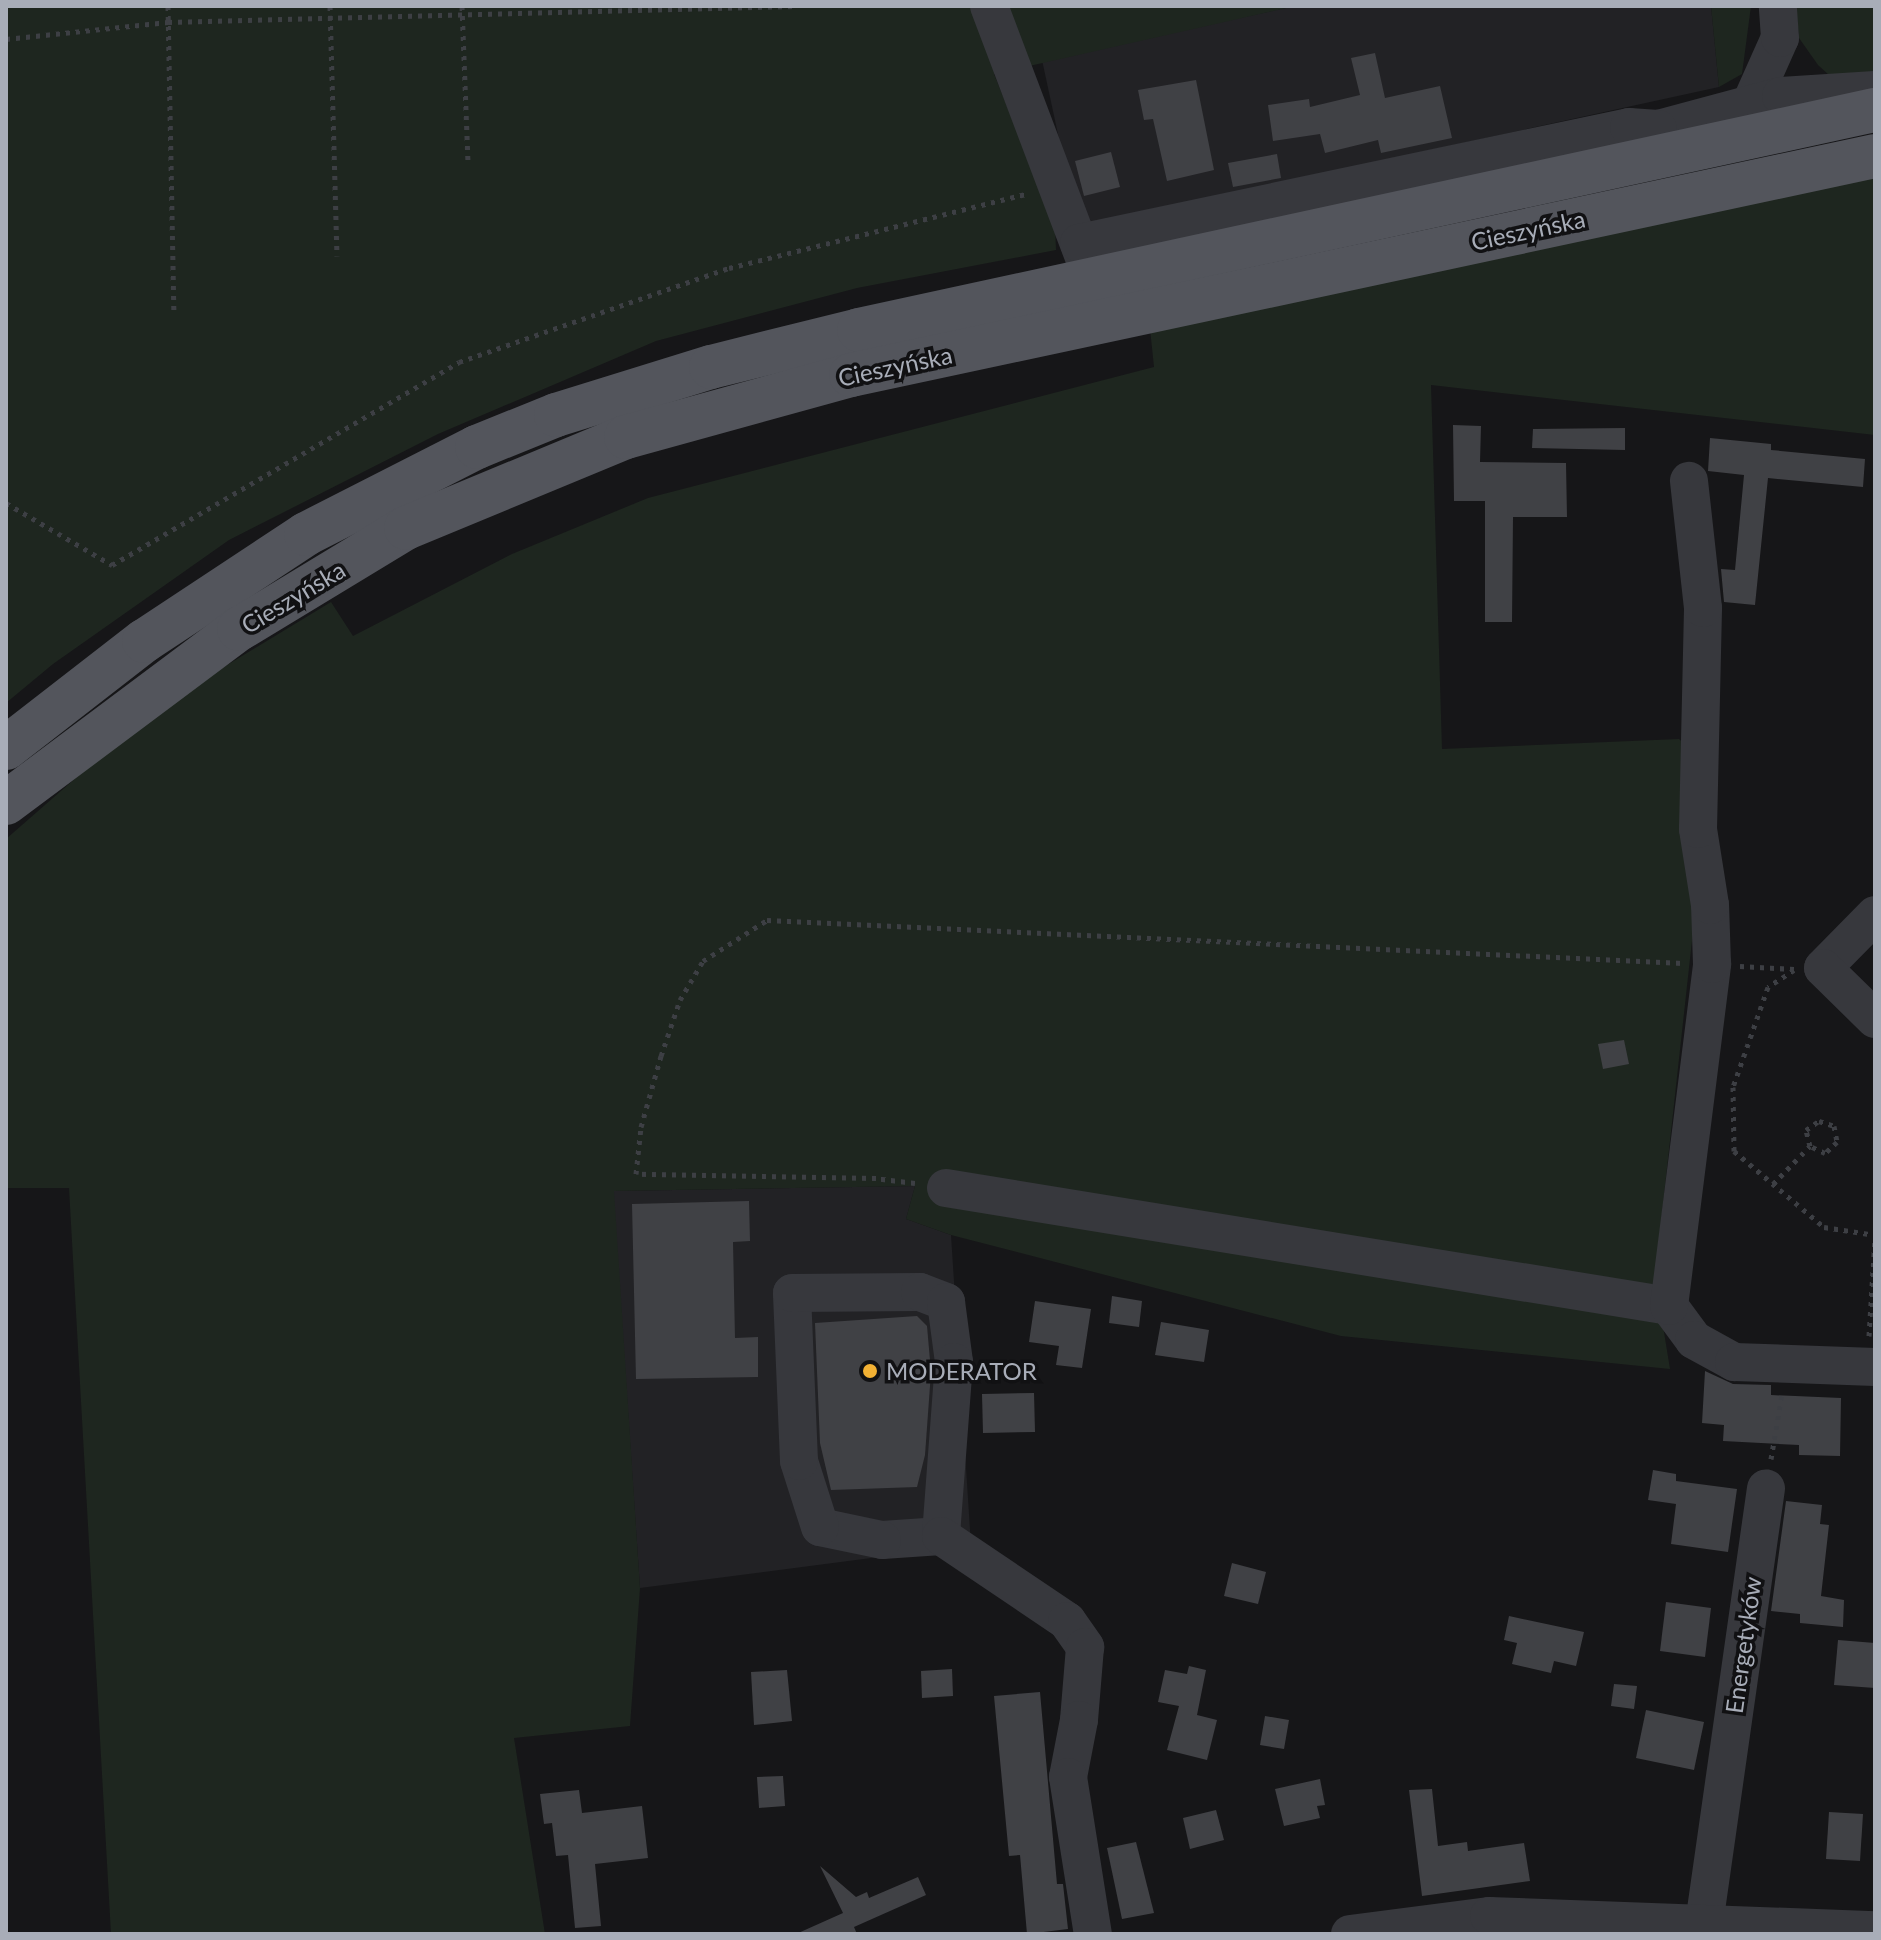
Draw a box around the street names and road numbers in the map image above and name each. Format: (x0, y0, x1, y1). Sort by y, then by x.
street label: Cieszyńska (1468, 204, 1588, 256)
street label: Cieszyńska (835, 340, 955, 392)
street label: Cieszyńska (236, 555, 350, 639)
street label: Energetyków (1719, 1575, 1767, 1715)

